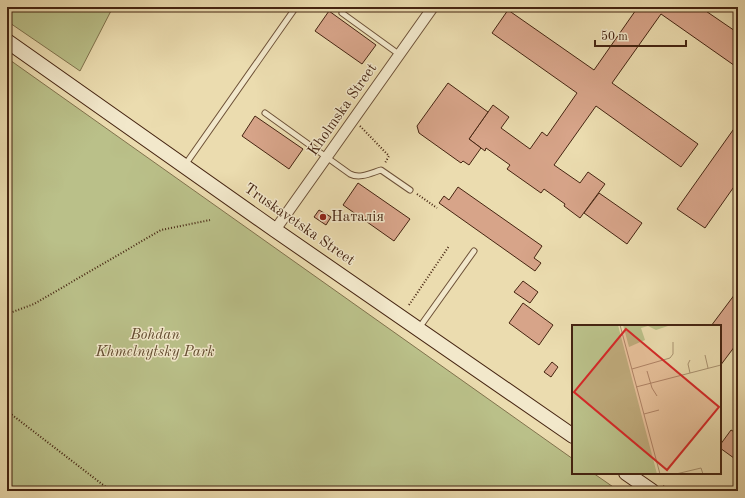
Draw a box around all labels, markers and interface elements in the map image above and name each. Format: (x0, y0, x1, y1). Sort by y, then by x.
scale bar (595, 22, 686, 48)
text: 50 m (601, 30, 628, 43)
street label: Kholmska Street (306, 61, 380, 159)
street label: Truskavetska Street (241, 181, 357, 269)
place label: Наталія (331, 210, 384, 225)
marker: Наталія (318, 212, 328, 222)
inset map (572, 325, 721, 474)
park label: Bohdan Khmelnytsky Park (94, 328, 215, 360)

